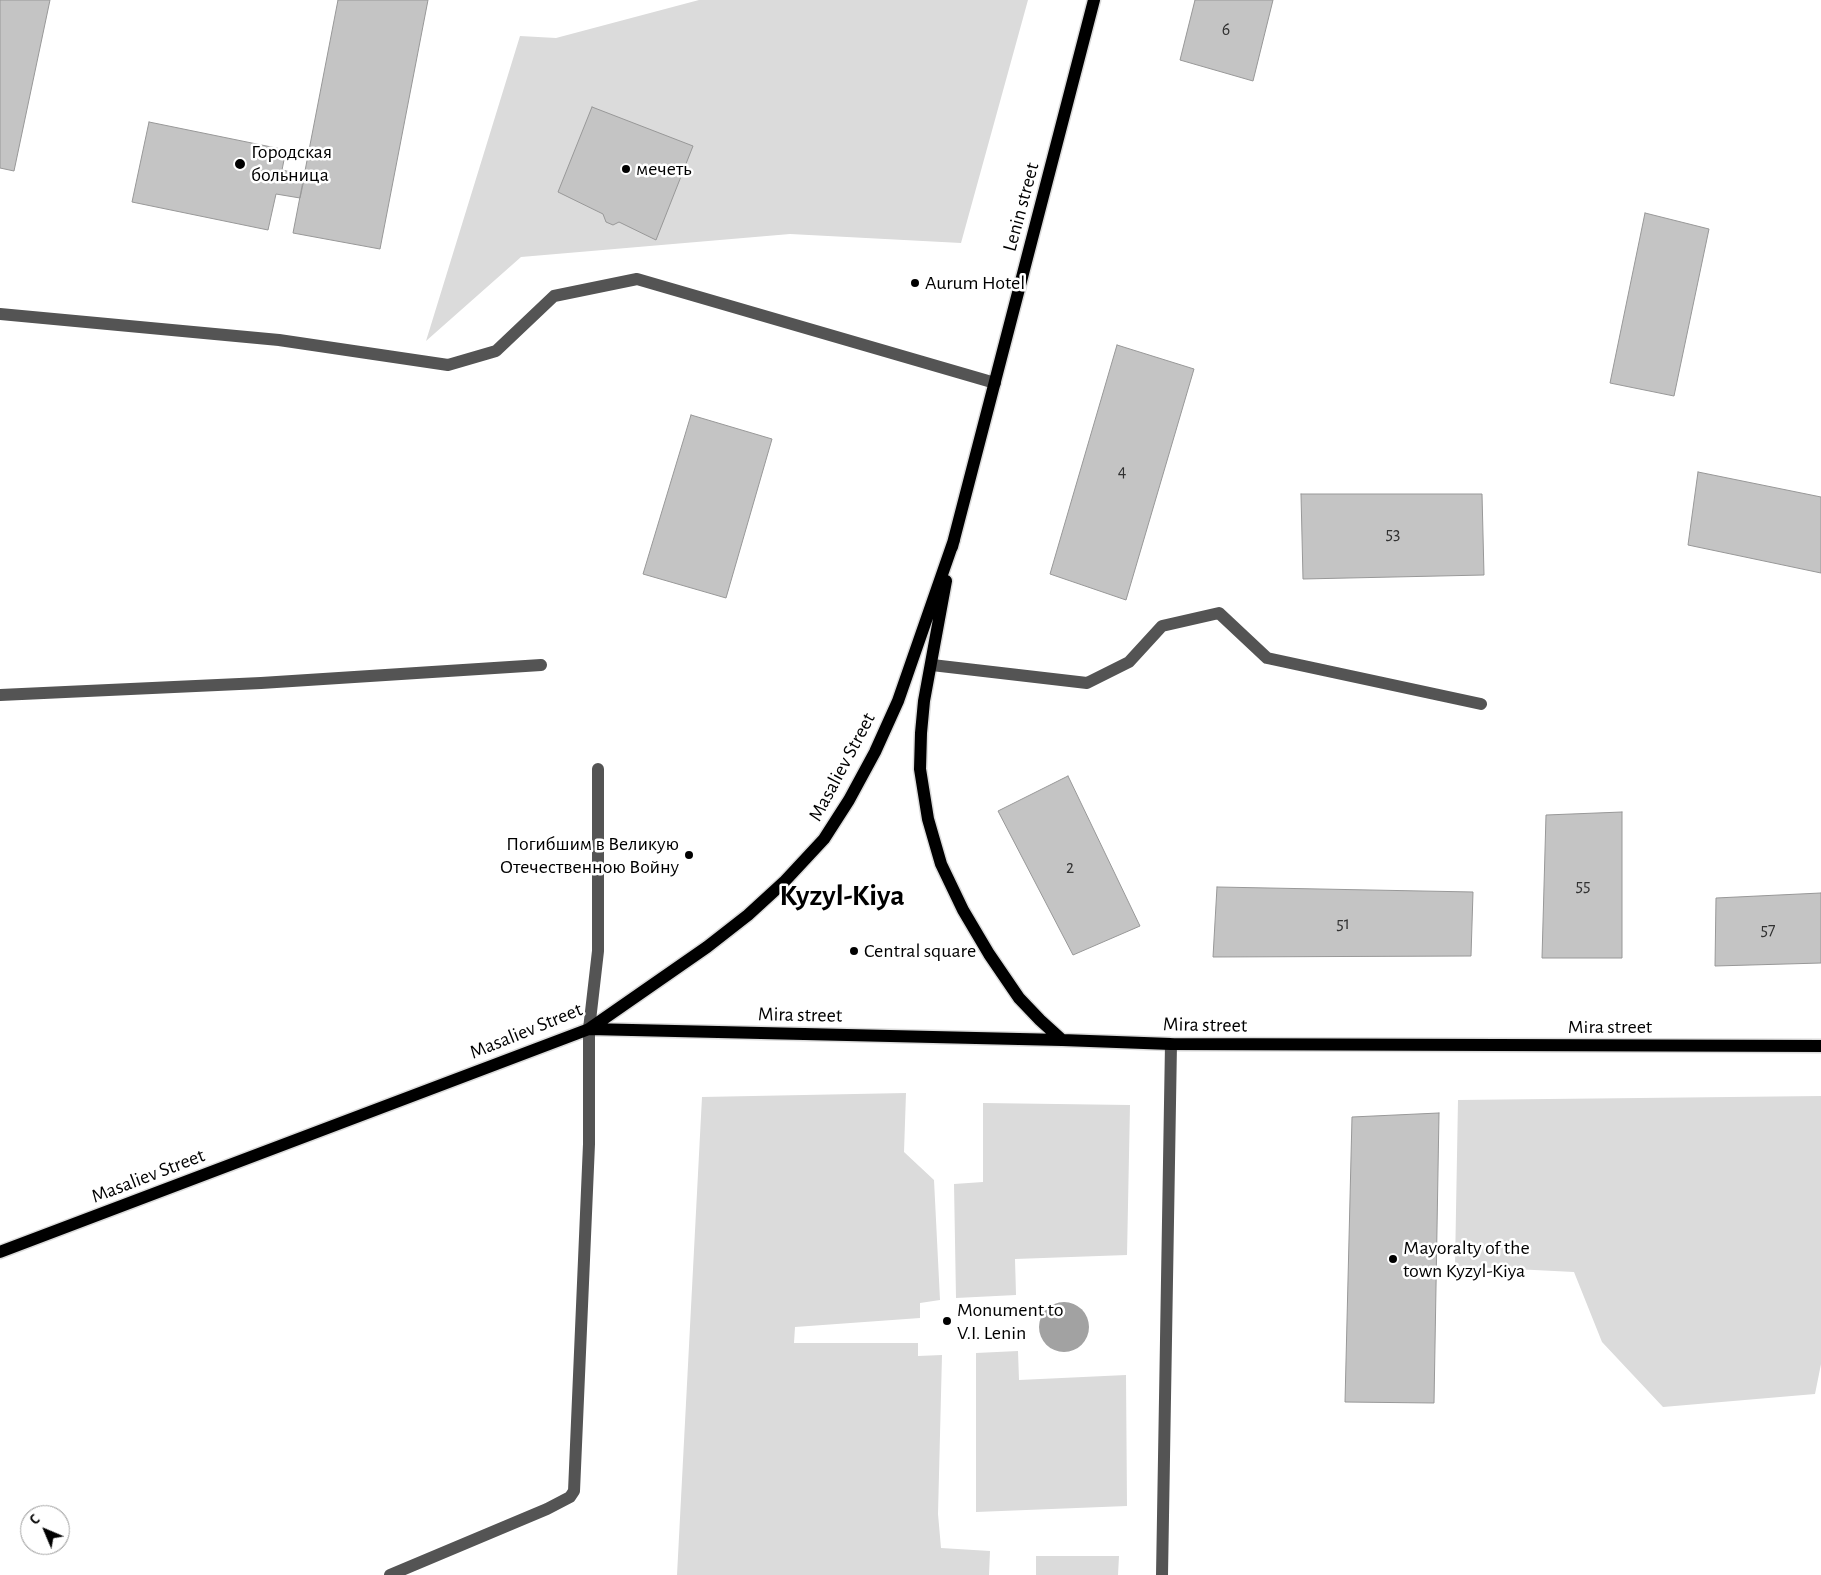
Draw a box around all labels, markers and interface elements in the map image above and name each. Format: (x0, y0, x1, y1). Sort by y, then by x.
house number: 6 (1222, 19, 1230, 41)
place label: Городская больница (251, 140, 332, 187)
marker: Городская больница (233, 157, 247, 171)
place label: мечеть (636, 157, 692, 181)
street label: Lenin street (998, 160, 1044, 254)
marker: мечеть (620, 163, 632, 175)
place label: Aurum Hotel (925, 271, 1025, 295)
marker: Aurum Hotel (909, 277, 921, 289)
house number: 4 (1118, 461, 1126, 483)
house number: 53 (1386, 523, 1400, 545)
street label: Masaliev Street (803, 709, 881, 825)
place label: Погибшим в Великую Отечественною Войну (500, 832, 679, 879)
marker: Погибшим в Великую Отечественною Войну (683, 849, 695, 861)
house number: 2 (1066, 857, 1074, 879)
house number: 55 (1575, 875, 1591, 897)
district label: Kyzyl-Kiya (779, 878, 905, 914)
house number: 51 (1336, 913, 1350, 935)
house number: 57 (1760, 919, 1776, 941)
place label: Central square (864, 939, 976, 963)
marker: Central square (848, 945, 860, 957)
street label: Masaliev Street (466, 998, 586, 1064)
street label: Mira street (758, 1002, 842, 1028)
street label: Mira street (1163, 1012, 1247, 1038)
street label: Mira street (1568, 1015, 1652, 1039)
street label: Masaliev Street (88, 1143, 208, 1209)
place label: Мayoralty of the town Kyzyl-Kiya (1403, 1236, 1530, 1283)
marker: Мayoralty of the town Kyzyl-Kiya (1387, 1253, 1399, 1265)
place label: Monument to V.I. Lenin (957, 1298, 1063, 1345)
marker: Monument to V.I. Lenin (941, 1315, 953, 1327)
north arrow (20, 1505, 70, 1555)
text: С (27, 1512, 43, 1528)

